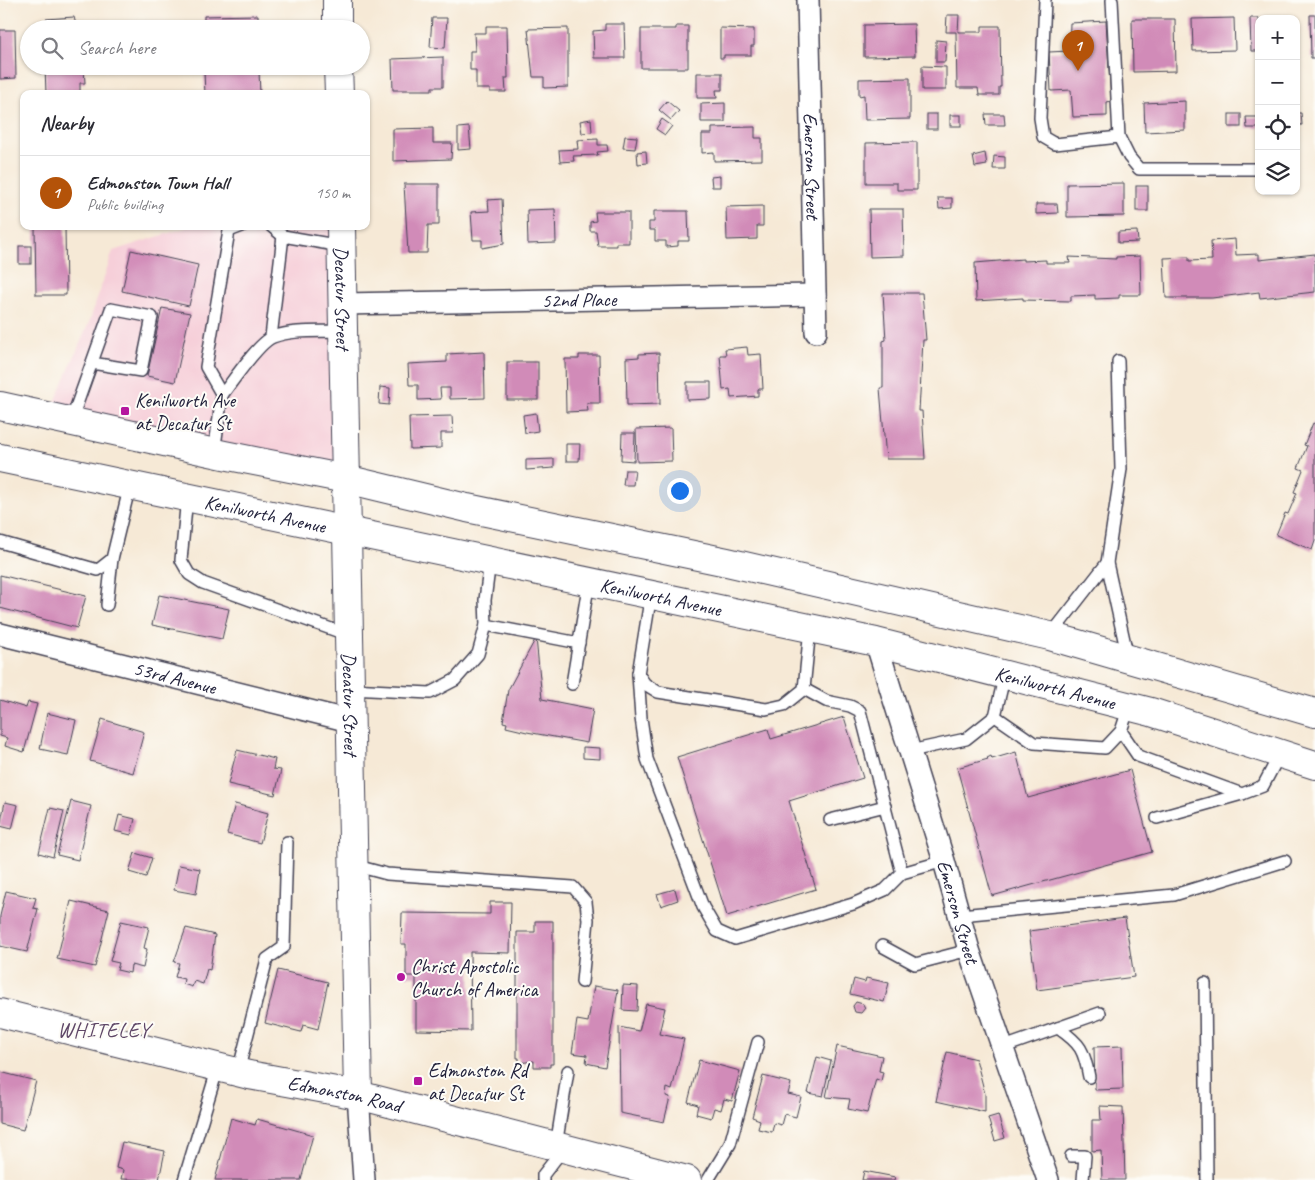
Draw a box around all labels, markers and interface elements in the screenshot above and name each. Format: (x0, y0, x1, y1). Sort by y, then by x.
map controls (1255, 15, 1300, 195)
button: + (1255, 15, 1300, 60)
search box (20, 20, 370, 75)
pin: 1 (1062, 30, 1094, 71)
icon: search (38, 34, 66, 62)
text: Search here (78, 36, 155, 60)
button: − (1255, 60, 1300, 105)
button: locate (1255, 105, 1300, 150)
text: Nearby (40, 110, 93, 136)
street label: Emerson Street (798, 112, 826, 222)
button: layers (1255, 150, 1300, 195)
text: Edmonston Town Hall (87, 171, 228, 195)
text: 1 (52, 183, 60, 203)
text: 150 m (316, 183, 350, 203)
text: Public building (87, 195, 163, 215)
street label: Decatur Street (329, 246, 356, 353)
street label: 52nd Place (541, 286, 618, 313)
place label: Kenilworth Ave at Decatur St (135, 388, 236, 436)
marker: Kenilworth Ave at Decatur St (119, 405, 131, 417)
your location (667, 478, 693, 504)
street label: Kenilworth Avenue (202, 489, 329, 539)
street label: Kenilworth Avenue (598, 572, 725, 622)
street label: Decatur Street (337, 652, 364, 759)
street label: 53rd Avenue (131, 655, 220, 700)
street label: Kenilworth Avenue (993, 660, 1119, 715)
street label: Emerson Street (932, 857, 986, 969)
place label: Christ Apostolic Church of America (411, 954, 539, 1002)
marker: Christ Apostolic Church of America (395, 971, 407, 983)
district label: WHITELEY (57, 1017, 154, 1043)
place label: Edmonston Rd at Decatur St (428, 1058, 531, 1106)
street label: Edmonston Road (286, 1070, 407, 1119)
marker: Edmonston Rd at Decatur St (412, 1075, 424, 1087)

